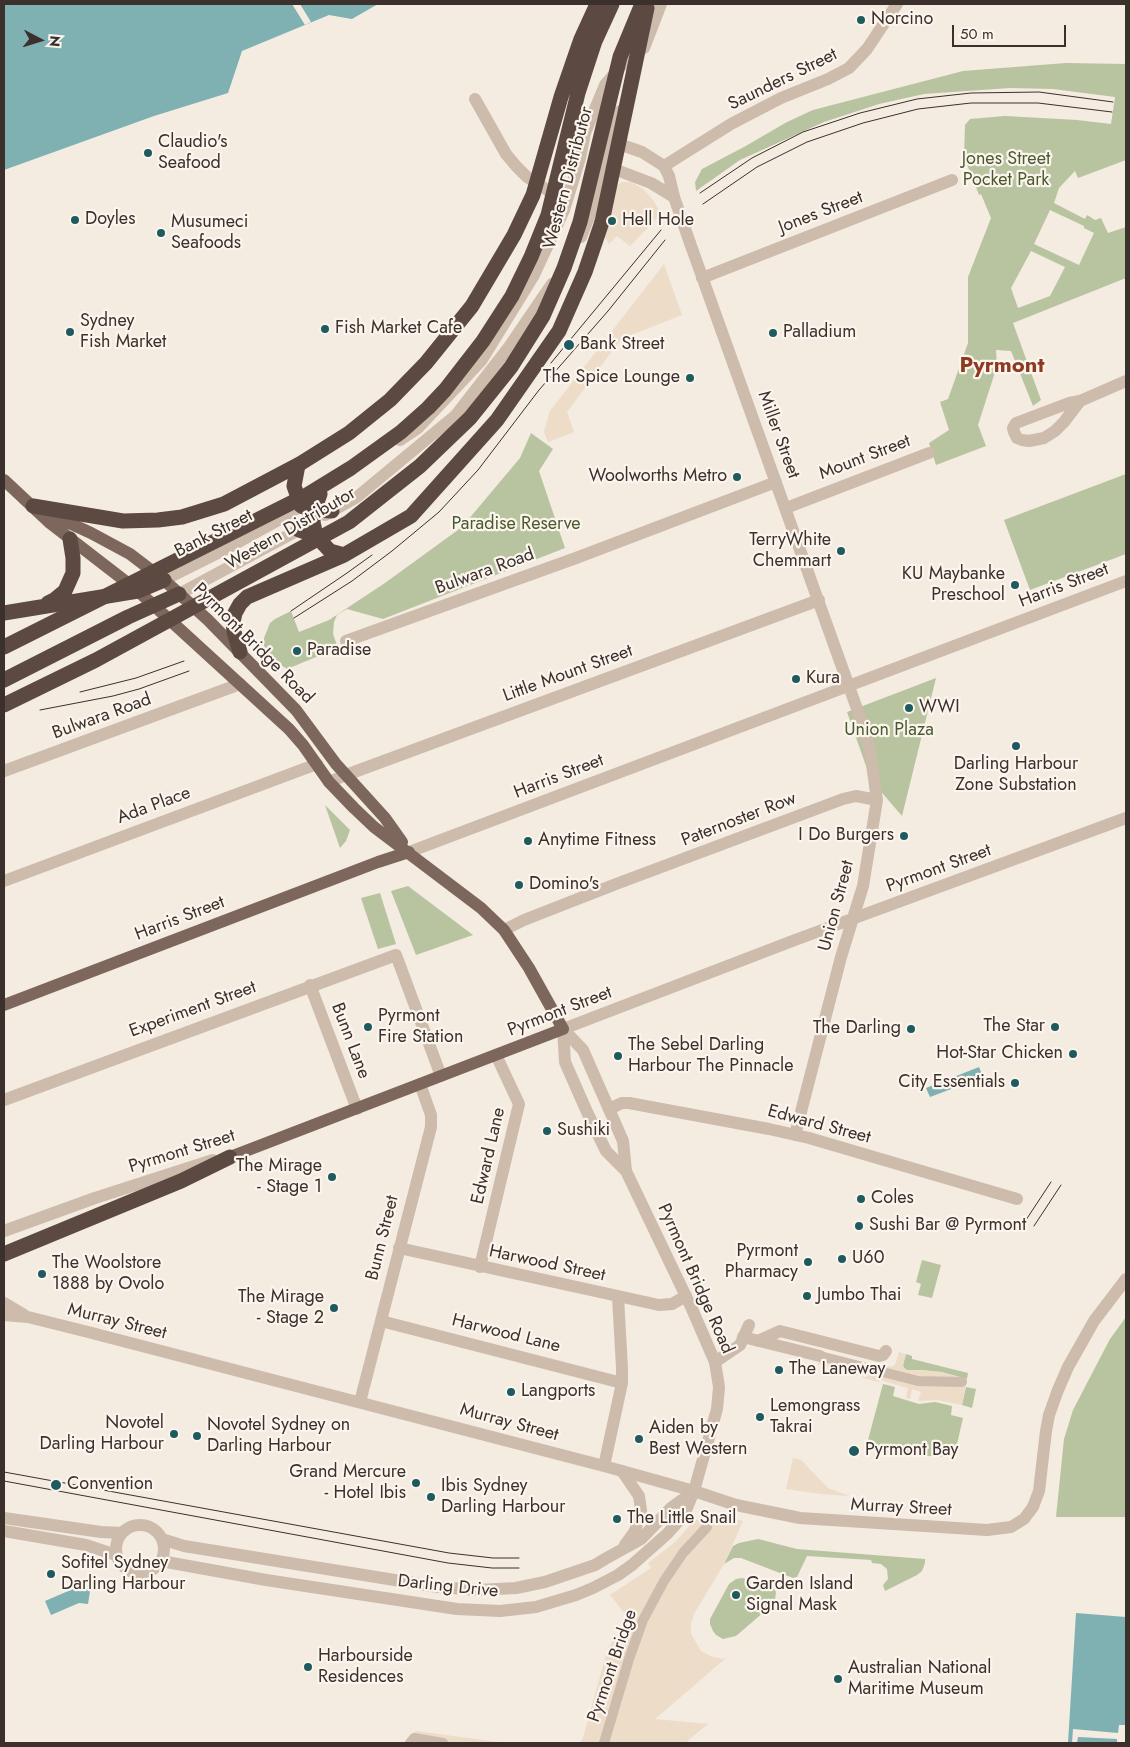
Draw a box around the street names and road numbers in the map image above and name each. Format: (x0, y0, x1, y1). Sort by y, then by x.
street label: Saunders Street (725, 44, 841, 116)
street label: Western Distributor (540, 104, 598, 252)
street label: Jones Street (776, 187, 866, 239)
street label: Miller Street (752, 388, 804, 482)
street label: Mount Street (816, 431, 914, 485)
street label: Western Distributor (222, 483, 360, 575)
street label: Bank Street (171, 505, 257, 563)
street label: Bulwara Road (433, 544, 537, 600)
street label: Harris Street (1016, 559, 1112, 613)
street label: Pyrmont Bridge Road (188, 579, 318, 709)
street label: Little Mount Street (500, 641, 636, 707)
street label: Bulwara Road (50, 689, 154, 745)
street label: Harris Street (511, 750, 607, 804)
street label: Ada Place (114, 783, 194, 829)
street label: Paternoster Row (678, 788, 800, 852)
street label: Pyrmont Street (884, 840, 994, 898)
street label: Union Street (815, 858, 859, 954)
street label: Harris Street (132, 892, 228, 946)
street label: Experiment Street (127, 977, 259, 1043)
street label: Pyrmont Street (505, 982, 615, 1042)
street label: Bunn Lane (326, 1000, 374, 1082)
street label: Edward Street (765, 1101, 873, 1149)
street label: Edward Lane (467, 1106, 511, 1206)
street label: Pyrmont Street (126, 1126, 238, 1178)
street label: Bunn Street (362, 1193, 404, 1283)
street label: Pyrmont Bridge Road (652, 1201, 738, 1357)
street label: Harwood Street (487, 1241, 607, 1287)
street label: Murray Street (65, 1299, 169, 1345)
street label: Harwood Lane (450, 1310, 562, 1358)
street label: Murray Street (457, 1399, 561, 1447)
street label: Murray Street (850, 1495, 952, 1521)
street label: Darling Drive (397, 1571, 499, 1603)
street label: Pyrmont Bridge (584, 1607, 642, 1725)

